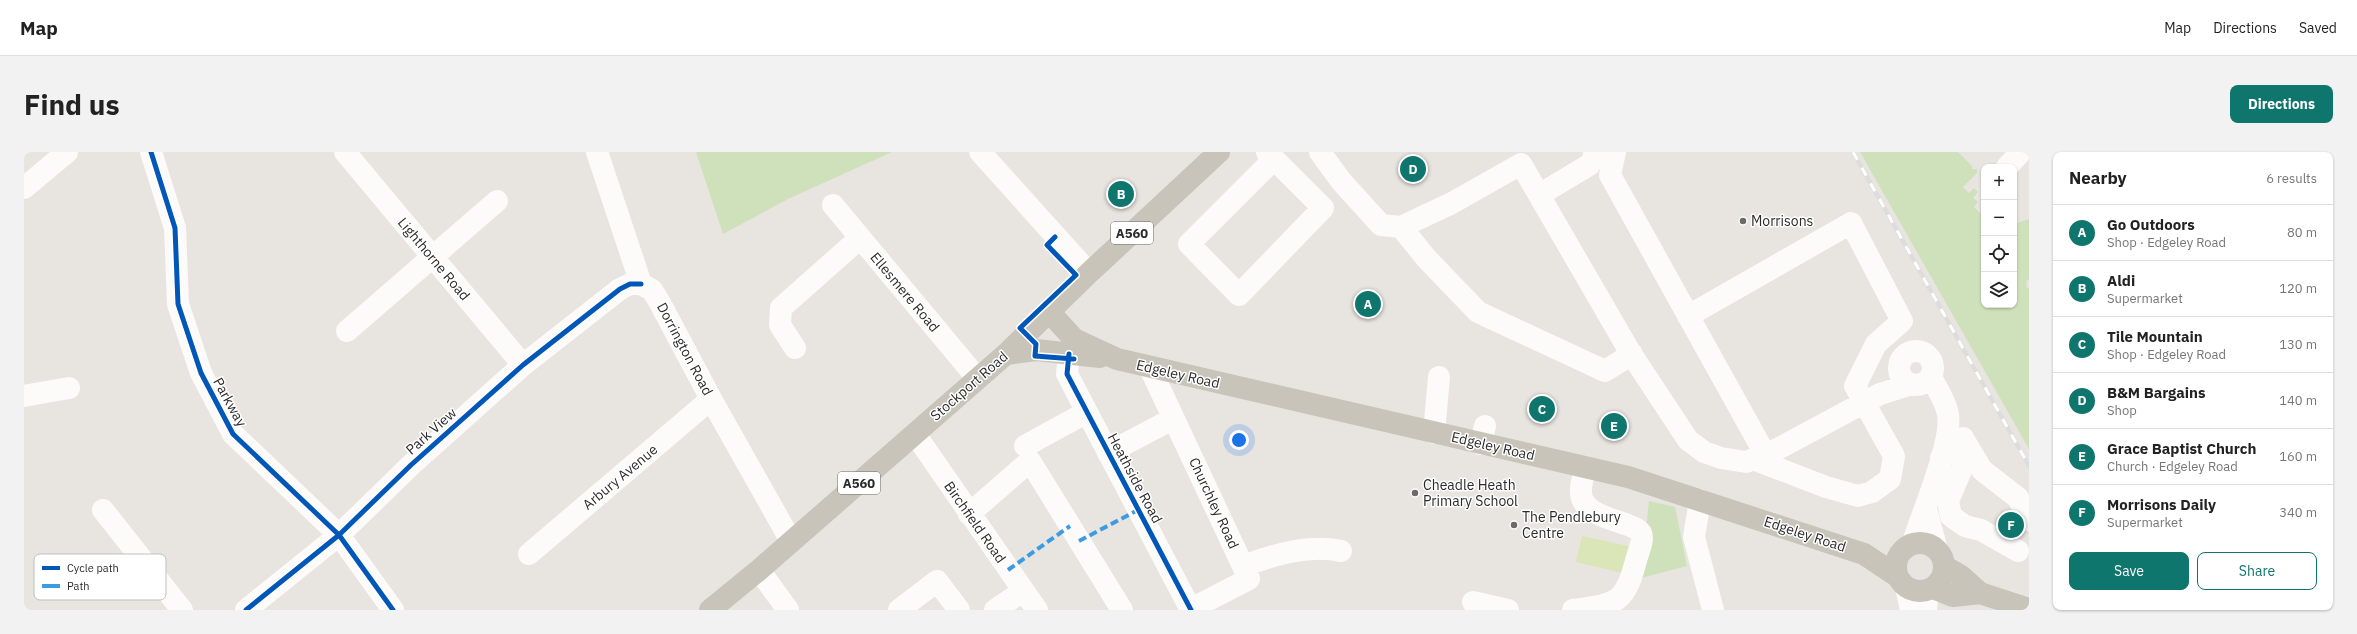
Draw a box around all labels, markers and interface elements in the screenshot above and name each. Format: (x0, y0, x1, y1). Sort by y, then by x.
text: Map (20, 16, 58, 40)
text: Map (2164, 19, 2191, 37)
text: Directions (2213, 19, 2277, 37)
text: Saved (2299, 19, 2337, 37)
button: Directions (2230, 85, 2333, 123)
text: Find us (24, 86, 120, 123)
pin: D (1400, 154, 1426, 184)
map controls (1981, 164, 2017, 308)
button: + (1981, 164, 2017, 200)
text: Nearby (2069, 167, 2127, 189)
text: 6 results (2266, 170, 2317, 187)
pin: B (1108, 179, 1134, 209)
button: − (1981, 200, 2017, 236)
place label: Morrisons (1751, 212, 1814, 230)
street label: Lighthorne Road (394, 214, 474, 304)
text: Go Outdoors (2107, 215, 2195, 234)
marker: Morrisons (1738, 216, 1748, 226)
road number: A560 (1111, 222, 1153, 244)
text: A (2078, 224, 2086, 241)
text: 80 m (2287, 224, 2317, 241)
text: Shop · Edgeley Road (2107, 234, 2226, 251)
button: locate (1981, 236, 2017, 272)
street label: Ellesmere Road (866, 249, 944, 335)
text: Aldi (2107, 271, 2135, 290)
button: layers (1981, 272, 2017, 308)
text: B (2078, 280, 2086, 297)
text: 120 m (2279, 280, 2317, 297)
pin: A (1355, 289, 1381, 319)
text: Supermarket (2107, 290, 2183, 307)
street label: Dorrington Road (653, 300, 717, 398)
text: Tile Mountain (2107, 327, 2203, 346)
text: C (2078, 336, 2086, 353)
text: 130 m (2279, 336, 2317, 353)
text: Shop · Edgeley Road (2107, 346, 2226, 363)
street label: Stockport Road (927, 347, 1011, 425)
street label: Edgeley Road (1135, 356, 1221, 392)
street label: Parkway (209, 374, 251, 430)
text: B&M Bargains (2107, 383, 2206, 402)
text: D (2077, 392, 2087, 409)
text: 140 m (2279, 392, 2317, 409)
pin: C (1529, 394, 1555, 424)
text: Shop (2107, 402, 2137, 419)
street label: Park View (402, 403, 460, 458)
pin: E (1601, 411, 1627, 441)
street label: Edgeley Road (1450, 428, 1536, 464)
street label: Heathside Road (1104, 430, 1166, 526)
your location (1229, 430, 1249, 450)
text: Grace Baptist Church (2107, 439, 2256, 458)
street label: Arbury Avenue (579, 440, 661, 514)
text: E (2078, 448, 2086, 465)
text: 160 m (2279, 448, 2317, 465)
street label: Churchley Road (1185, 455, 1243, 551)
text: Church · Edgeley Road (2107, 458, 2238, 475)
road number: A560 (838, 472, 880, 494)
place label: Cheadle Heath Primary School (1423, 476, 1518, 510)
street label: Birchfield Road (940, 478, 1010, 566)
marker: Cheadle Heath Primary School (1410, 488, 1420, 498)
text: Morrisons Daily (2107, 495, 2216, 514)
text: F (2078, 504, 2086, 521)
text: 340 m (2279, 504, 2317, 521)
place label: The Pendlebury Centre (1522, 508, 1621, 542)
pin: F (1998, 510, 2024, 540)
street label: Edgeley Road (1762, 512, 1848, 556)
text: Supermarket (2107, 514, 2183, 531)
marker: The Pendlebury Centre (1509, 520, 1519, 530)
button: Save (2069, 552, 2189, 590)
button: Share (2197, 552, 2317, 590)
legend (34, 554, 166, 600)
text: Cycle path (67, 561, 119, 575)
text: Path (67, 579, 90, 593)

